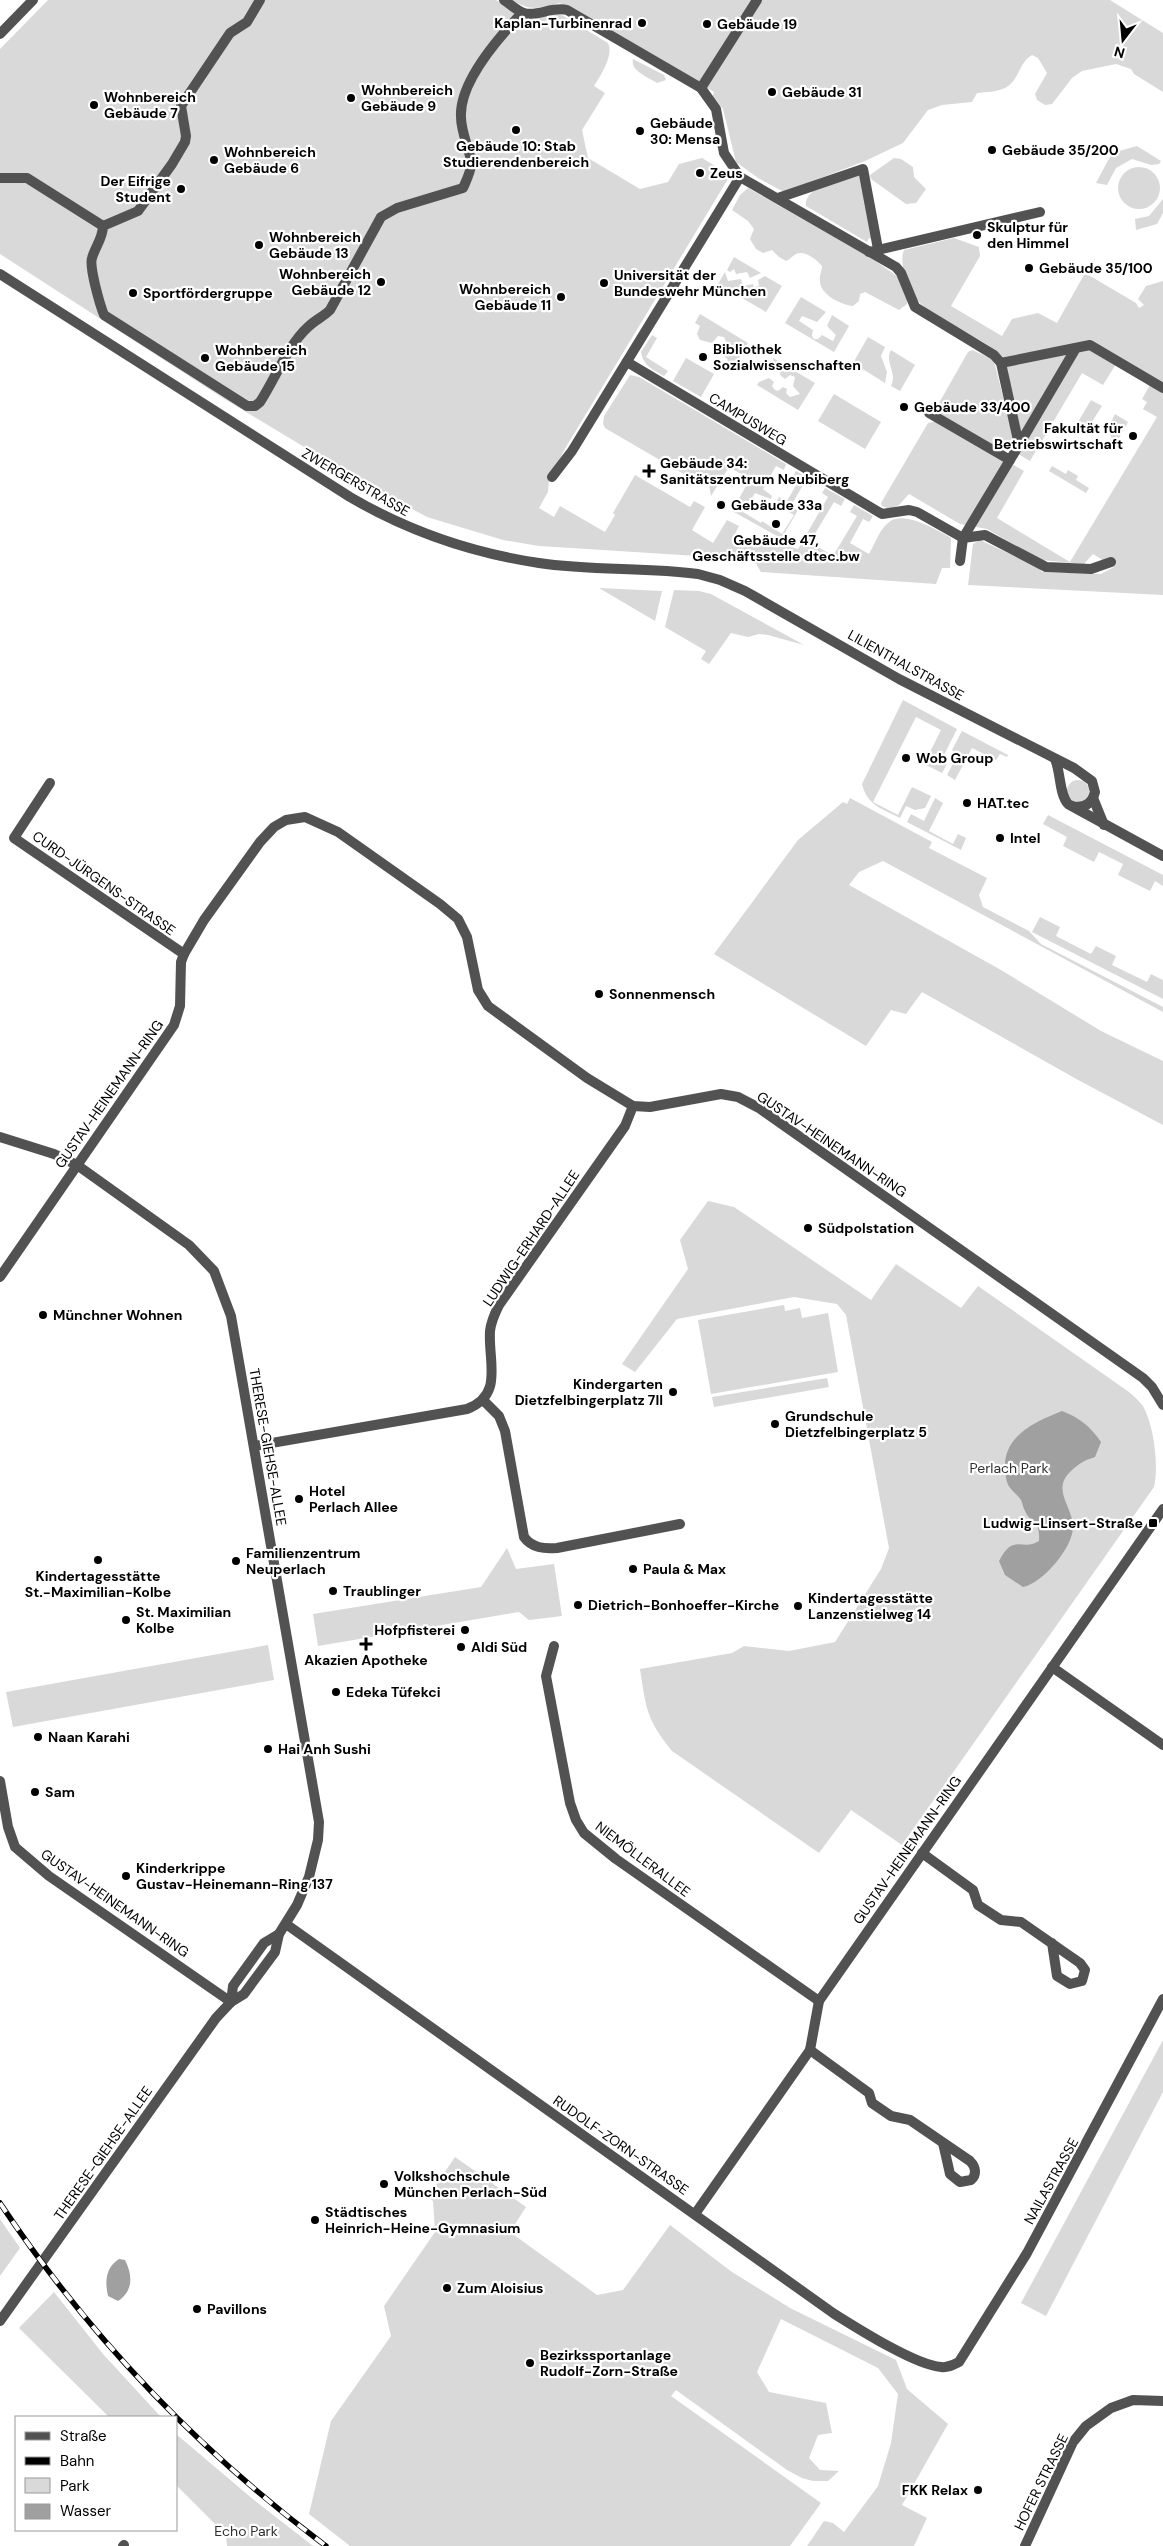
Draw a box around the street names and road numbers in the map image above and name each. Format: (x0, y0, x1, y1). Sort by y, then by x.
street label: CAMPUSWEG (706, 389, 790, 449)
street label: ZWERGERSTRASSE (299, 444, 413, 520)
street label: LILIENTHALSTRASSE (845, 626, 967, 704)
street label: CURD-JÜRGENS-STRASSE (29, 827, 179, 939)
street label: GUSTAV-HEINEMANN-RING (51, 1016, 167, 1172)
street label: GUSTAV-HEINEMANN-RING (754, 1087, 910, 1201)
street label: LUDWIG-ERHARD-ALLEE (479, 1166, 583, 1310)
street label: THERESE-GIEHSE-ALLEE (245, 1367, 291, 1527)
street label: GUSTAV-HEINEMANN-RING (849, 1772, 965, 1928)
street label: NIEMÖLLERALLEE (592, 1817, 694, 1901)
street label: GUSTAV-HEINEMANN-RING (37, 1845, 193, 1961)
street label: THERESE-GIEHSE-ALLEE (50, 2082, 156, 2223)
street label: RUDOLF-ZORN-STRASSE (550, 2091, 692, 2199)
street label: NAILASTRASSE (1020, 2134, 1082, 2228)
street label: HOFER STRASSE (1010, 2431, 1072, 2533)

